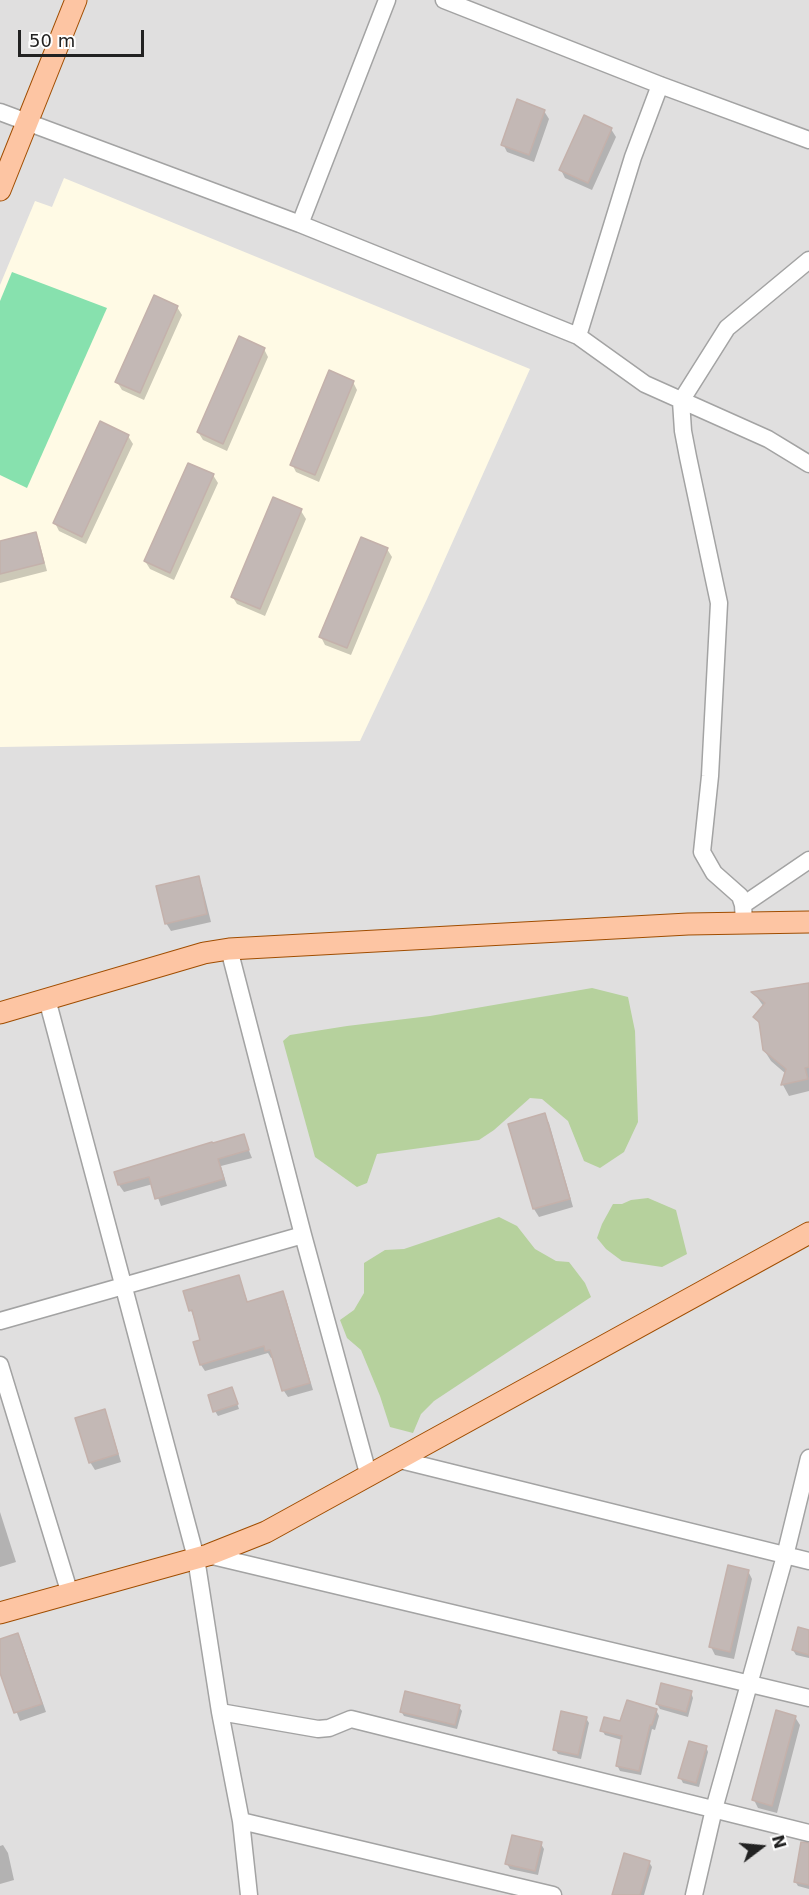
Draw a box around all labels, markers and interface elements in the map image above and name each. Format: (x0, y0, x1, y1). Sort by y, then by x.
scale bar (21, 18, 147, 56)
text: 50 m (29, 30, 75, 51)
north arrow (731, 1817, 791, 1877)
text: N (768, 1833, 790, 1851)

